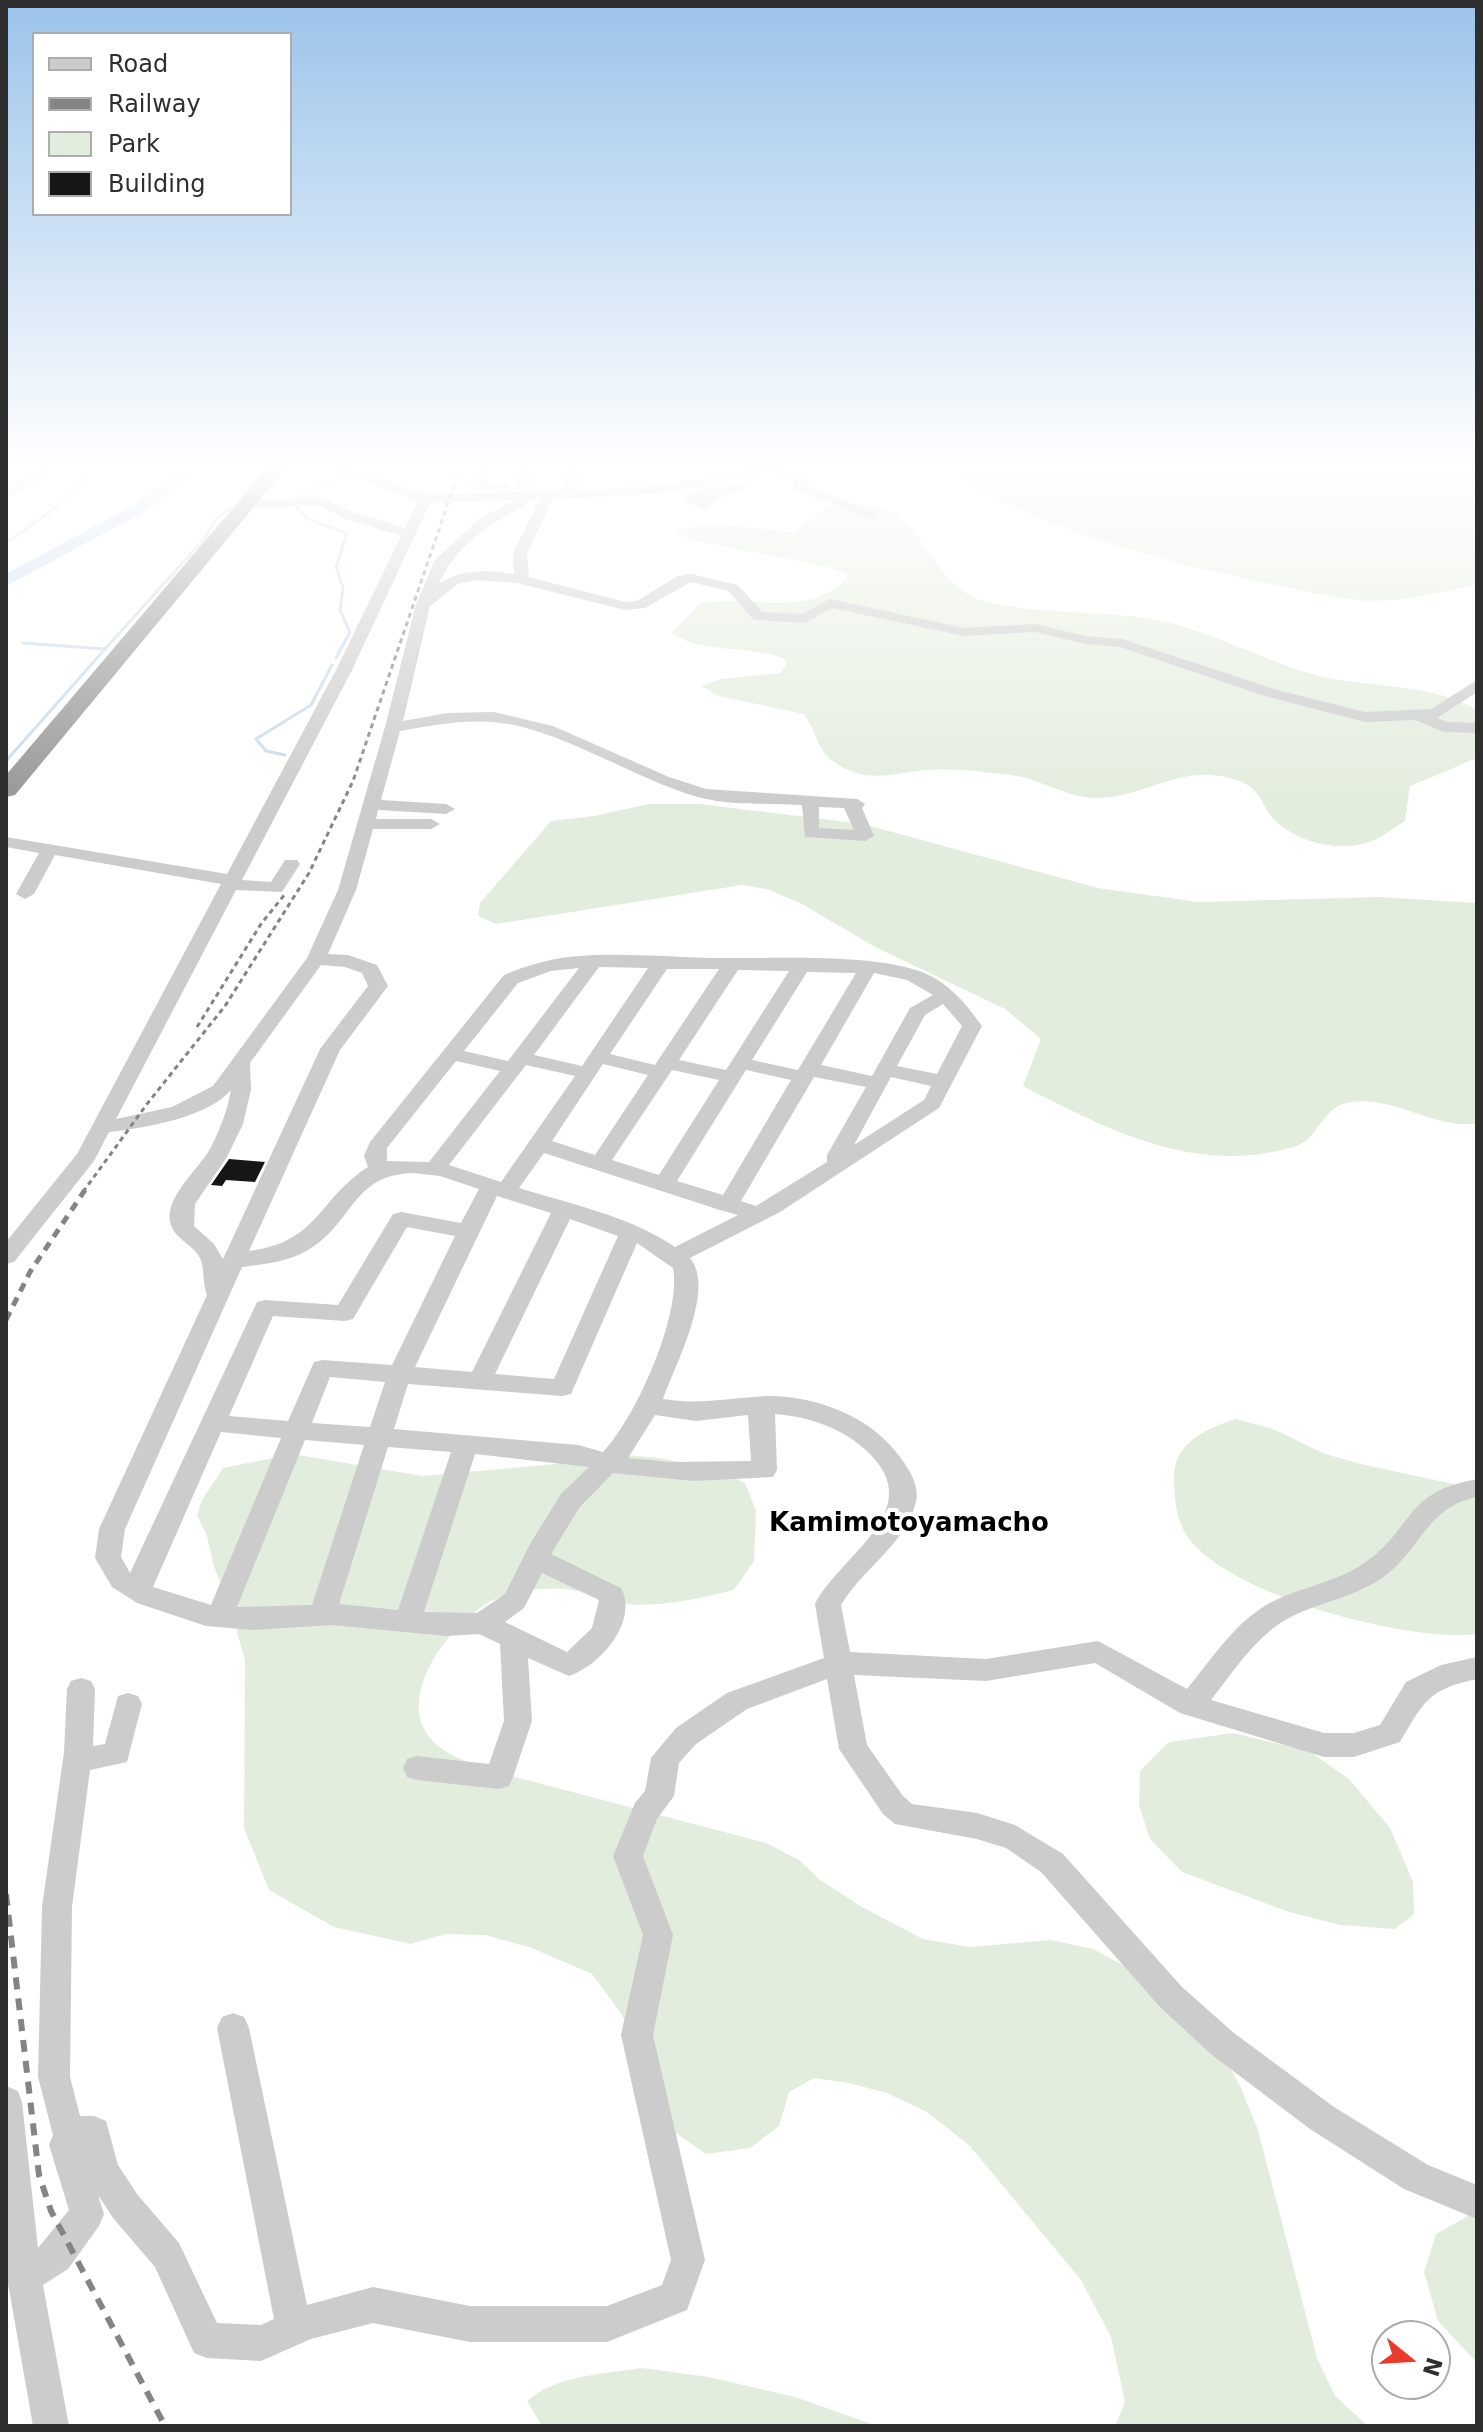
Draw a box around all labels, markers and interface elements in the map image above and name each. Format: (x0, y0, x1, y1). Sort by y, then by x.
legend (32, 32, 292, 216)
text: Road (108, 50, 168, 78)
text: Railway (108, 90, 201, 118)
text: Park (108, 130, 160, 158)
text: Building (108, 170, 205, 198)
district label: Kamimotoyamacho (769, 1508, 1049, 1540)
north arrow (1371, 2320, 1451, 2400)
text: N (1418, 2354, 1447, 2380)

